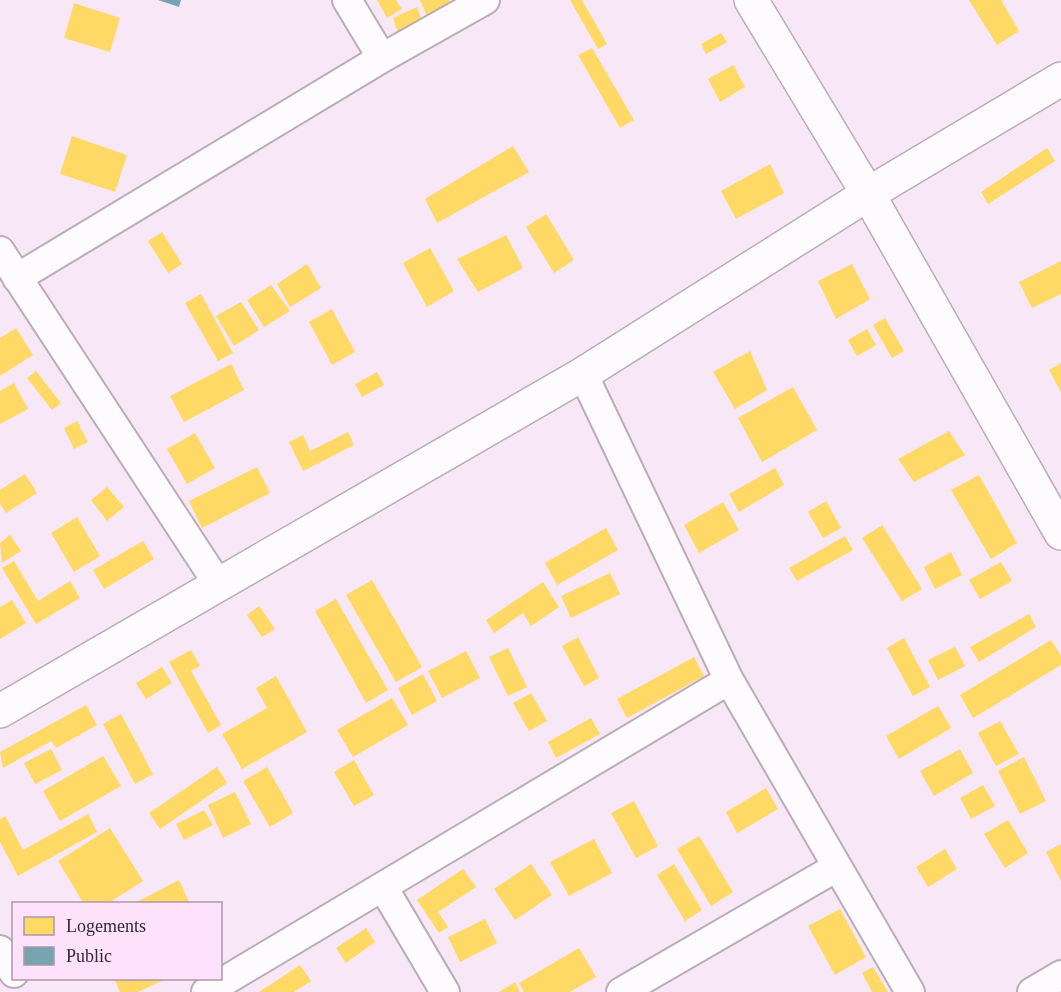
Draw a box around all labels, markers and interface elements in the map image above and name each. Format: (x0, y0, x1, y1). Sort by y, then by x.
legend (12, 902, 222, 980)
text: Logements (66, 916, 146, 936)
text: Public (66, 946, 112, 966)

